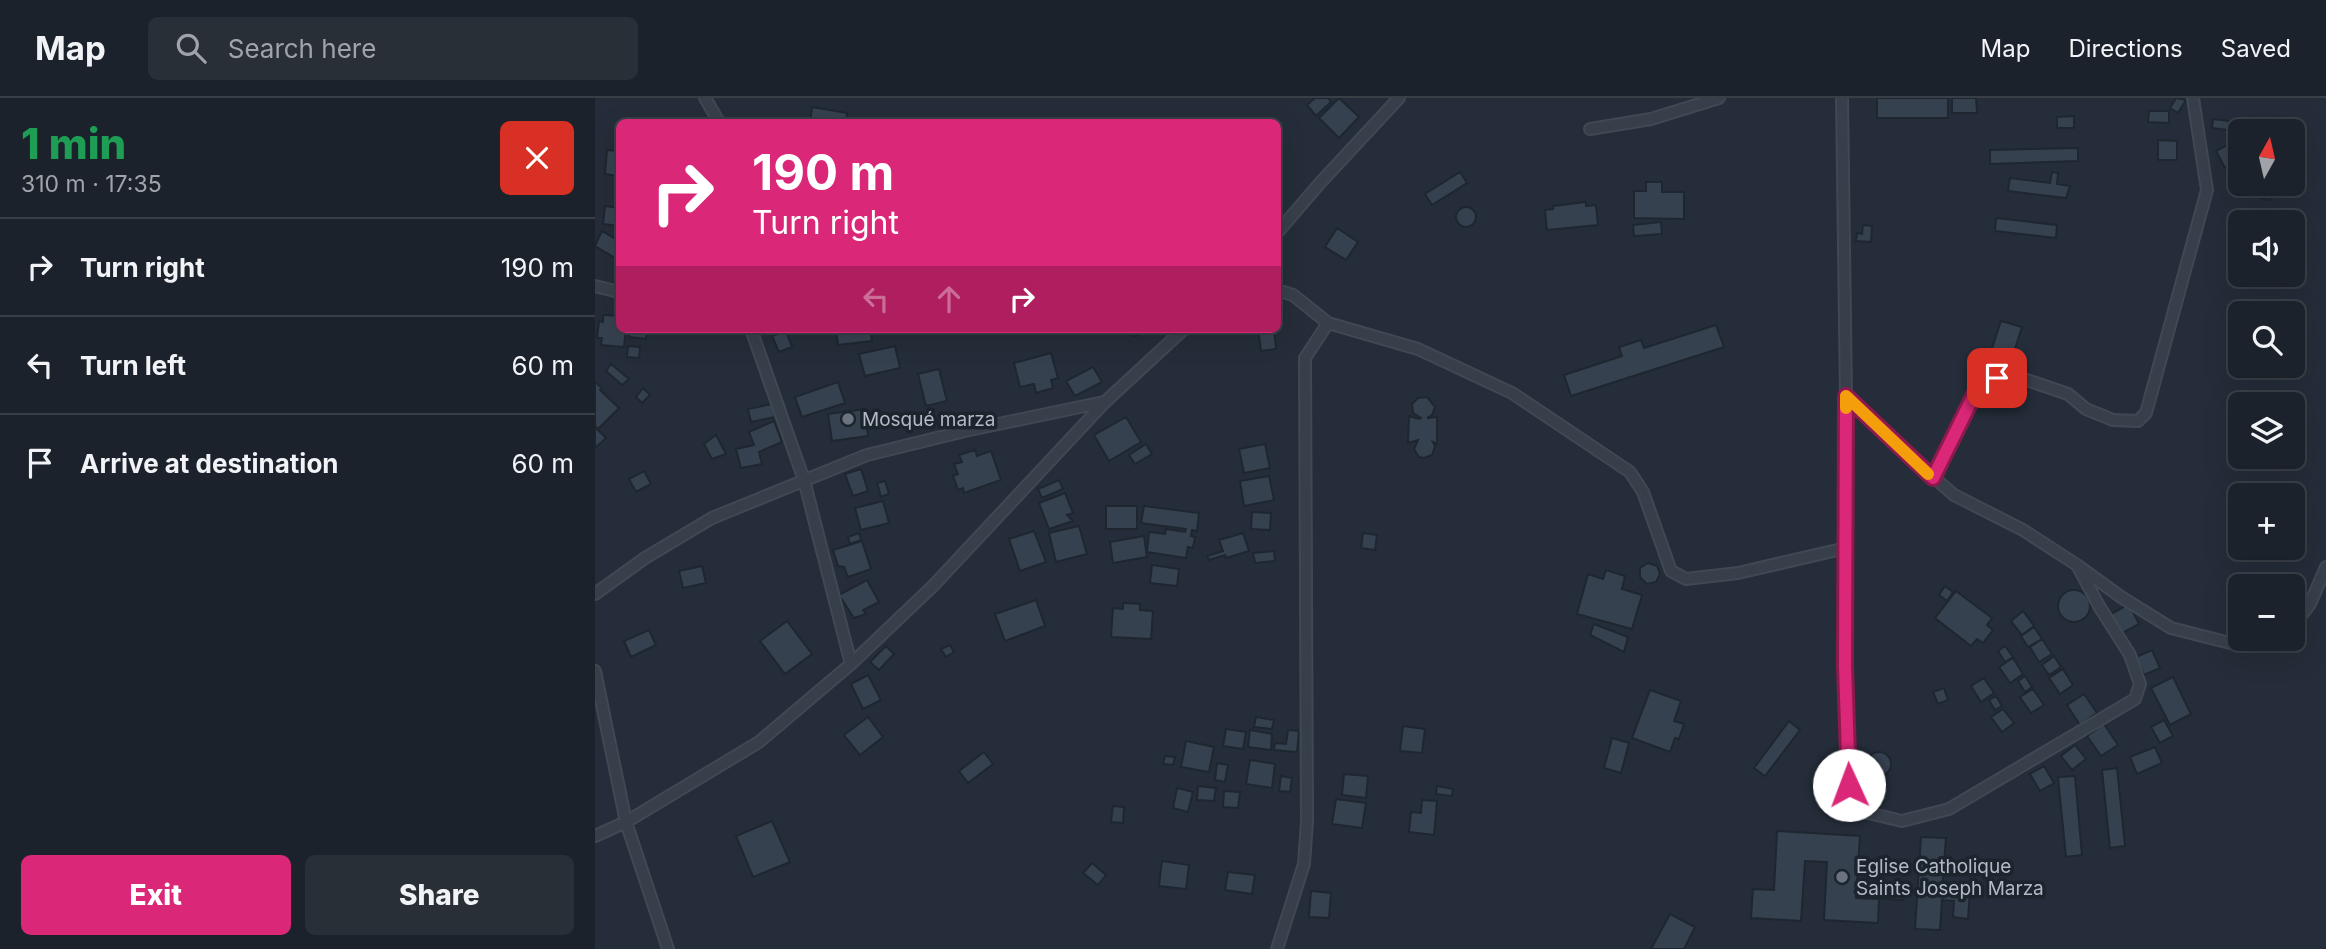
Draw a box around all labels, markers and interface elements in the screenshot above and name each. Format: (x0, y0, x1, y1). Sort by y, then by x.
search box (148, 17, 638, 80)
text: Map (35, 28, 106, 68)
icon: search (172, 29, 210, 67)
text: Search here (228, 33, 376, 64)
text: Map (1981, 34, 2030, 63)
text: Directions (2068, 34, 2183, 63)
text: Saved (2221, 34, 2291, 63)
text: 1 min (21, 118, 126, 169)
north arrow (2228, 119, 2305, 196)
map controls (2228, 119, 2305, 651)
button: close (500, 121, 574, 195)
text: 190 m (752, 143, 894, 202)
icon: right (637, 147, 728, 238)
text: 310 m · 17:35 (21, 170, 162, 198)
text: Turn right (752, 203, 899, 242)
button: sound (2228, 210, 2305, 287)
icon: right (21, 248, 59, 286)
text: Turn right (80, 252, 205, 283)
text: 190 m (501, 252, 574, 283)
icon: left (857, 280, 895, 318)
icon: ahead (930, 280, 968, 318)
icon: right (1003, 280, 1041, 318)
button: search (2228, 301, 2305, 378)
icon: left (21, 346, 59, 384)
pin (1967, 348, 2027, 408)
text: Turn left (80, 350, 186, 381)
text: 60 m (511, 350, 574, 381)
icon: arrive (1978, 359, 2016, 397)
button: layers (2228, 392, 2305, 469)
place label: Mosqué marza (862, 408, 996, 431)
marker: Mosqué marza (840, 411, 856, 427)
icon: arrive (21, 444, 59, 482)
text: Arrive at destination (80, 448, 339, 479)
text: 60 m (511, 448, 574, 479)
button: + (2228, 483, 2305, 560)
button: − (2228, 574, 2305, 651)
position arrow (1812, 748, 1886, 822)
button: Exit (21, 855, 291, 935)
button: Share (305, 855, 574, 935)
place label: Eglise Catholique Saints Joseph Marza (1856, 855, 2044, 900)
marker: Eglise Catholique Saints Joseph Marza (1834, 869, 1850, 885)

